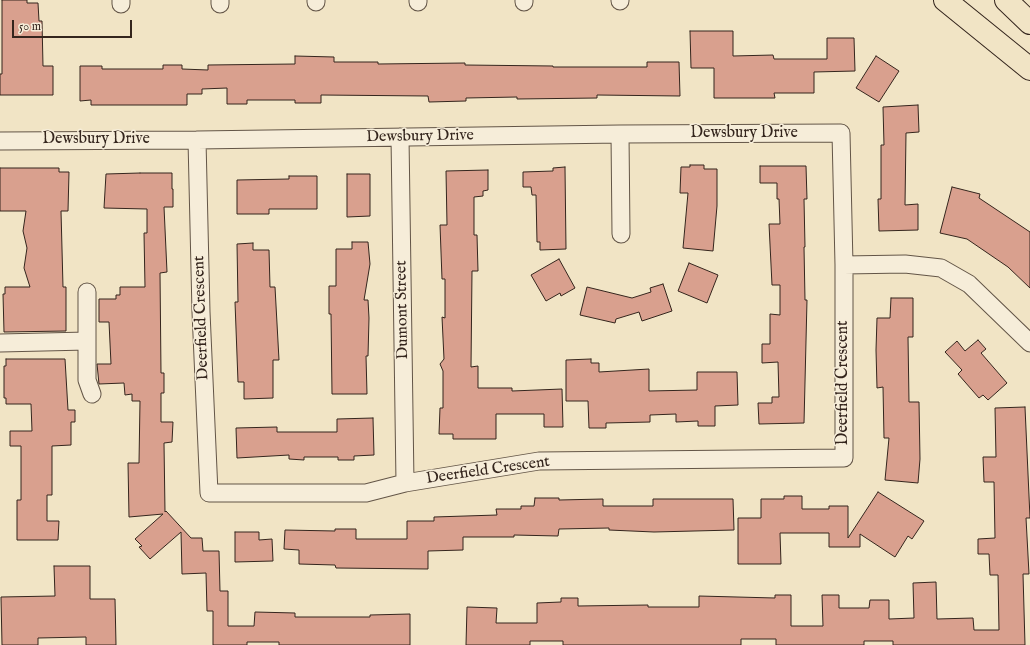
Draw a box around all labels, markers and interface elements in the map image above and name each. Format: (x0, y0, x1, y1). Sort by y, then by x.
scale bar (14, 12, 134, 38)
text: 50 m (19, 19, 41, 34)
street label: Dewsbury Drive (690, 124, 798, 144)
street label: Dewsbury Drive (366, 126, 474, 148)
street label: Dewsbury Drive (42, 130, 150, 150)
street label: Deerfield Crescent (190, 255, 214, 381)
street label: Dumont Street (393, 260, 413, 360)
street label: Deerfield Crescent (834, 321, 854, 445)
street label: Deerfield Crescent (425, 453, 551, 489)

